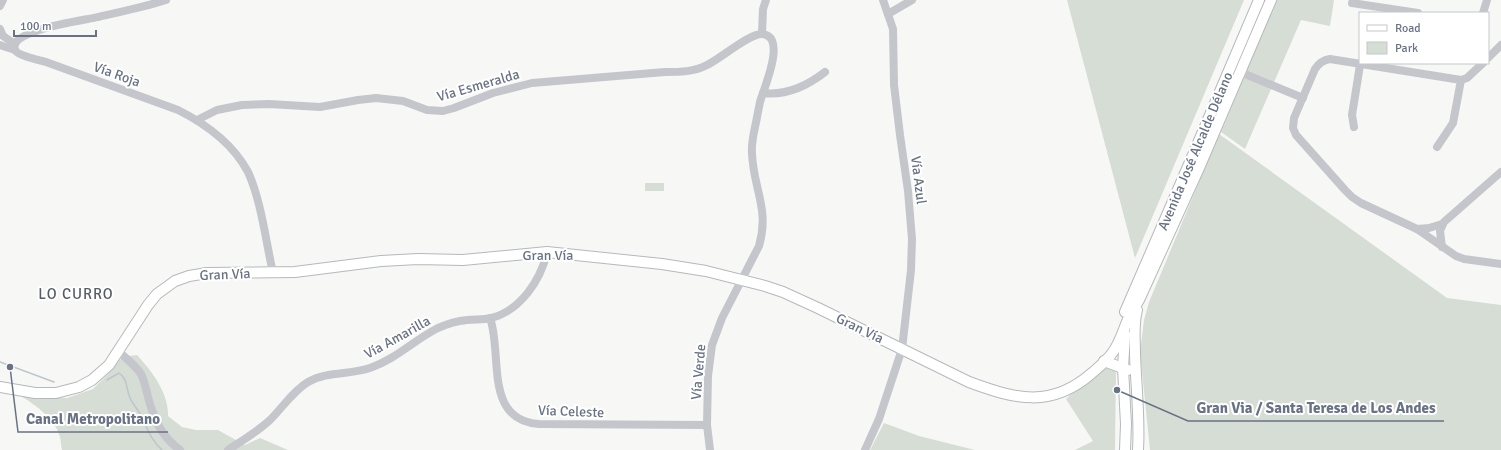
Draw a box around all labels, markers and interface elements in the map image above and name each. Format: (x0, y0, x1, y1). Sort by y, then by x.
scale bar (14, 12, 96, 38)
legend (1359, 12, 1489, 64)
text: 100 m (20, 19, 52, 34)
text: Road (1395, 21, 1421, 36)
text: Park (1395, 41, 1418, 56)
street label: Vía Roja (91, 58, 143, 91)
street label: Vía Esmeralda (435, 66, 521, 105)
street label: Avenida José Alcalde Délano (1154, 70, 1237, 233)
street label: Vía Azul (907, 155, 930, 205)
street label: Gran Vía (523, 247, 573, 264)
street label: Gran Vía (199, 265, 251, 284)
district label: LO CURRO (38, 285, 114, 303)
street label: Gran Vía (833, 310, 886, 347)
street label: Vía Amarilla (361, 312, 433, 363)
street label: Vía Verde (688, 344, 709, 401)
callout: Gran Via / Santa Teresa de Los Andes (1188, 394, 1444, 421)
text: Gran Via / Santa Teresa de Los Andes (1196, 399, 1436, 417)
street label: Vía Celeste (538, 402, 604, 421)
callout: Canal Metropolitano (18, 405, 168, 432)
text: Canal Metropolitano (26, 410, 160, 428)

